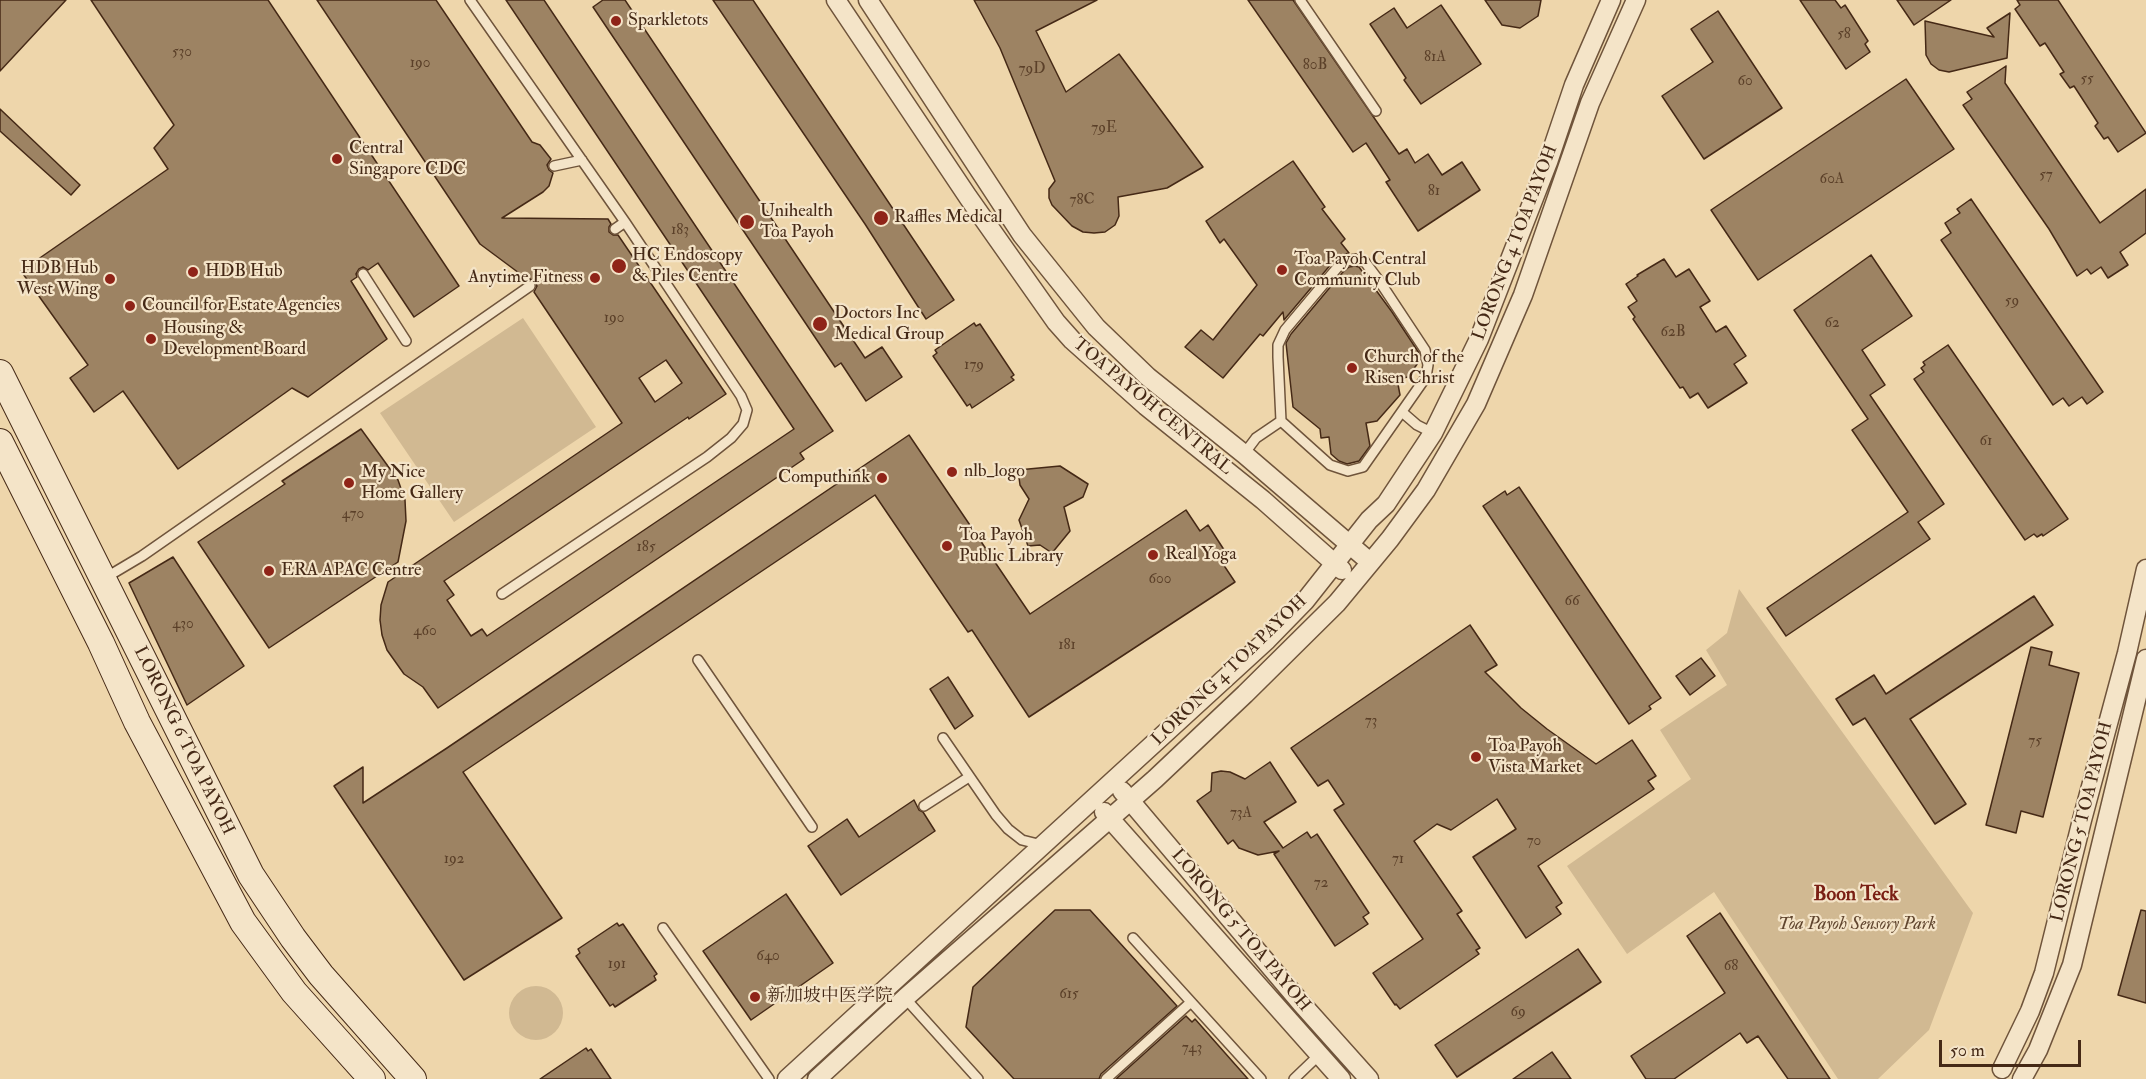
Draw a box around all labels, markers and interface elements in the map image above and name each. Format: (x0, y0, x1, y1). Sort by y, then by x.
place label: Sparkletots (628, 10, 708, 32)
marker: Sparkletots (609, 14, 623, 28)
house number: 58 (1837, 26, 1851, 44)
house number: 530 (172, 44, 192, 62)
house number: 81A (1424, 49, 1446, 67)
house number: 190 (410, 55, 430, 73)
house number: 80B (1303, 57, 1327, 75)
house number: 79D (1019, 61, 1045, 79)
house number: 55 (2080, 71, 2094, 89)
house number: 60 (1737, 73, 1753, 91)
house number: 79E (1091, 120, 1117, 138)
place label: Central Singapore CDC (349, 138, 466, 180)
street label: LORONG 4 TOA PAYOH (1469, 142, 1563, 344)
marker: Central Singapore CDC (330, 152, 344, 166)
house number: 57 (2039, 167, 2053, 185)
house number: 60A (1820, 171, 1844, 189)
house number: 81 (1428, 183, 1440, 201)
house number: 78C (1070, 192, 1094, 210)
place label: Unihealth Toa Payoh (760, 201, 834, 244)
place label: Raffles Medical (894, 207, 1003, 229)
marker: Raffles Medical (872, 209, 890, 227)
marker: Unihealth Toa Payoh (738, 213, 756, 231)
house number: 183 (671, 222, 689, 240)
place label: HC Endoscopy & Piles Centre (632, 245, 742, 288)
place label: Toa Payoh Central Community Club (1294, 249, 1426, 292)
marker: HC Endoscopy & Piles Centre (610, 257, 628, 275)
place label: HDB Hub West Wing (17, 258, 98, 300)
place label: HDB Hub (205, 261, 282, 283)
marker: Toa Payoh Central Community Club (1275, 263, 1289, 277)
marker: HDB Hub (186, 265, 200, 279)
place label: Anytime Fitness (468, 267, 583, 289)
marker: Anytime Fitness (588, 271, 602, 285)
marker: HDB Hub West Wing (103, 272, 117, 286)
house number: 59 (2005, 293, 2019, 311)
place label: Council for Estate Agencies (142, 295, 340, 317)
marker: Council for Estate Agencies (123, 299, 137, 313)
place label: Doctors Inc Medical Group (834, 303, 944, 346)
house number: 190 (604, 310, 624, 328)
marker: Doctors Inc Medical Group (811, 315, 829, 333)
house number: 62 (1824, 315, 1840, 333)
place label: Housing & Development Board (163, 318, 306, 360)
house number: 62B (1661, 324, 1685, 342)
marker: Housing & Development Board (144, 332, 158, 346)
street label: TOA PAYOH CENTRAL (1068, 334, 1236, 480)
place label: Church of the Risen Christ (1364, 347, 1464, 389)
house number: 179 (964, 357, 984, 375)
marker: Church of the Risen Christ (1345, 361, 1359, 375)
house number: 61 (1980, 433, 1992, 451)
place label: nlb_logo (964, 461, 1025, 483)
place label: My Nice Home Gallery (361, 462, 463, 504)
marker: nlb_logo (945, 465, 959, 479)
place label: Computhink (778, 467, 870, 489)
marker: Computhink (875, 471, 889, 485)
marker: My Nice Home Gallery (342, 476, 356, 490)
house number: 470 (342, 506, 364, 524)
place label: Toa Payoh Public Library (959, 525, 1063, 568)
house number: 185 (637, 539, 655, 557)
marker: Toa Payoh Public Library (940, 539, 954, 553)
place label: Real Yoga (1165, 544, 1237, 566)
marker: Real Yoga (1146, 548, 1160, 562)
place label: ERA APAC Centre (281, 560, 422, 582)
marker: ERA APAC Centre (262, 564, 276, 578)
house number: 600 (1149, 571, 1171, 589)
street label: LORONG 4 TOA PAYOH (1148, 591, 1312, 751)
house number: 66 (1564, 593, 1580, 611)
house number: 430 (172, 616, 194, 634)
house number: 460 (413, 623, 437, 641)
house number: 181 (1058, 637, 1076, 655)
street label: LORONG 6 TOA PAYOH (128, 643, 238, 839)
house number: 73 (1365, 713, 1377, 731)
street label: LORONG 5 TOA PAYOH (2048, 720, 2118, 924)
house number: 75 (2028, 733, 2042, 751)
place label: Toa Payoh Vista Market (1488, 736, 1582, 778)
marker: Toa Payoh Vista Market (1469, 750, 1483, 764)
house number: 73A (1230, 805, 1252, 823)
house number: 70 (1527, 833, 1541, 851)
street label: LORONG 5 TOA PAYOH (1166, 845, 1314, 1017)
house number: 192 (444, 851, 464, 869)
house number: 71 (1392, 851, 1404, 869)
house number: 72 (1314, 875, 1328, 893)
district label: Boon Teck (1813, 884, 1899, 908)
park label: Toa Payoh Sensory Park (1778, 914, 1936, 936)
house number: 640 (756, 948, 780, 966)
house number: 191 (608, 956, 626, 974)
house number: 68 (1724, 958, 1738, 976)
place label: 新加坡中医学院 (767, 986, 893, 1008)
house number: 615 (1059, 986, 1079, 1004)
marker: 新加坡中医学院 (748, 990, 762, 1004)
house number: 69 (1510, 1004, 1526, 1022)
scale bar (1942, 1028, 2084, 1066)
text: 50 m (1950, 1039, 1985, 1062)
house number: 743 (1182, 1040, 1202, 1058)

